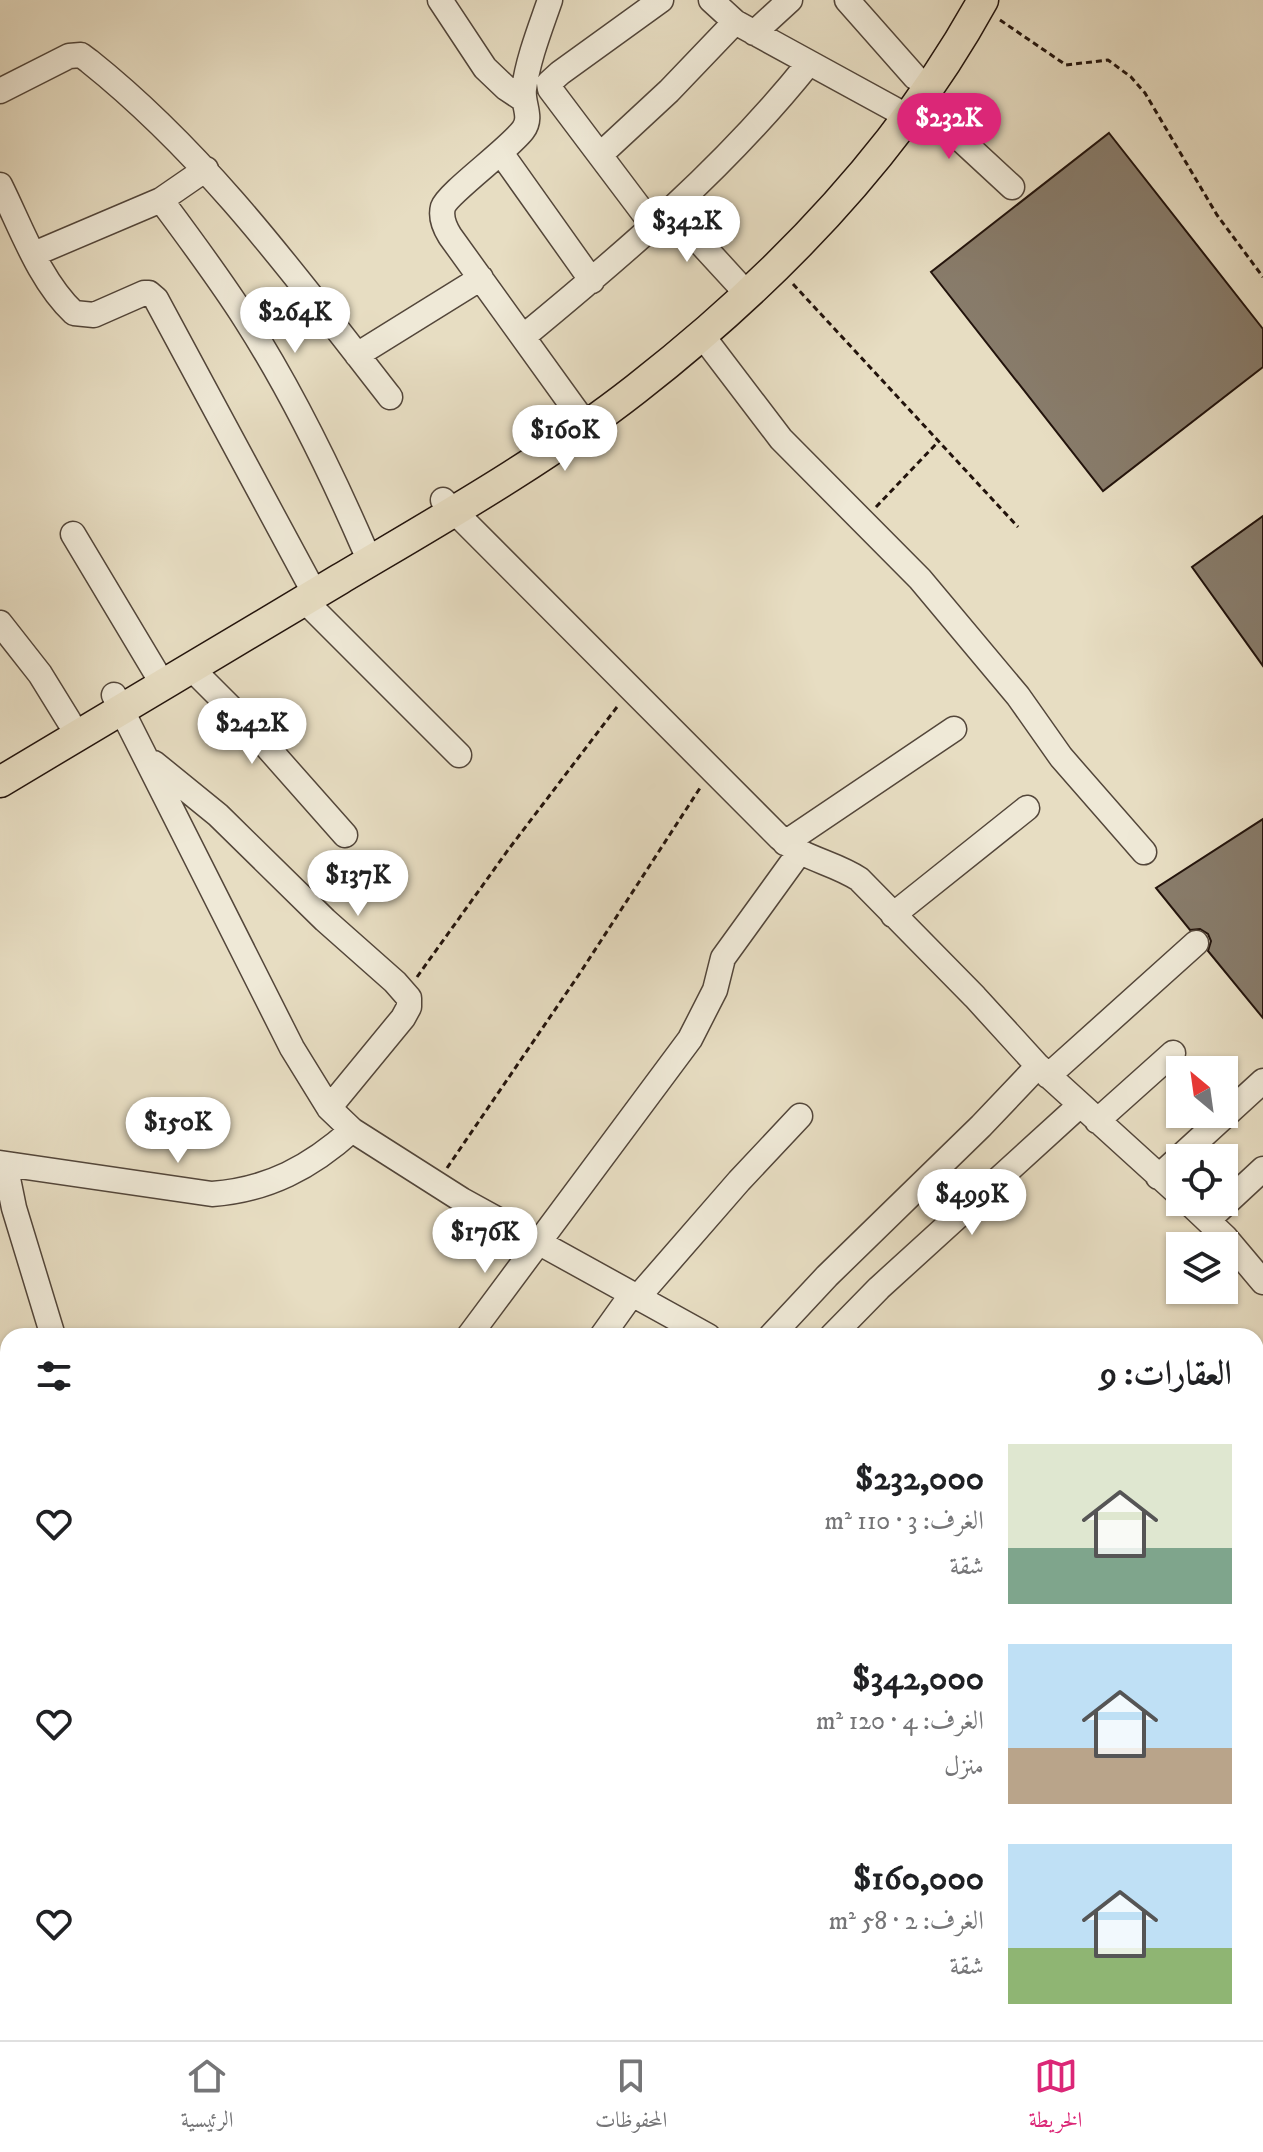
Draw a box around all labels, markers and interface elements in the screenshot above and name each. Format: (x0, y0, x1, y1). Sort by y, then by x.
pin: $232K (893, 93, 1005, 161)
text: $232K (915, 102, 983, 135)
pin: $342K (631, 196, 743, 264)
text: $342K (652, 205, 722, 238)
pin: $264K (239, 287, 351, 355)
text: $264K (258, 296, 332, 329)
pin: $160K (509, 405, 621, 473)
text: $160K (530, 414, 600, 447)
pin: $242K (196, 698, 308, 766)
text: $242K (216, 707, 288, 740)
pin: $137K (302, 850, 414, 918)
text: $137K (325, 859, 391, 892)
north arrow (1166, 1056, 1238, 1128)
map controls (1166, 1056, 1238, 1304)
pin: $150K (122, 1097, 234, 1165)
text: $150K (144, 1106, 212, 1139)
button: locate (1166, 1144, 1238, 1216)
pin: $499K (916, 1169, 1028, 1237)
text: $499K (935, 1178, 1009, 1211)
pin: $176K (429, 1207, 541, 1275)
text: $176K (450, 1216, 520, 1249)
button: layers (1166, 1232, 1238, 1304)
text: العقارات: 9 (1100, 1353, 1232, 1395)
icon: filters (32, 1354, 76, 1398)
text: $232,000 (855, 1458, 984, 1500)
icon: home (1072, 1476, 1168, 1572)
icon: heart (32, 1502, 76, 1546)
text: الغرف: 3 · 110 m² (825, 1505, 984, 1538)
text: شقة (950, 1550, 984, 1583)
text: $342,000 (852, 1658, 984, 1700)
icon: home (1072, 1676, 1168, 1772)
icon: heart (32, 1702, 76, 1746)
text: الغرف: 4 · 120 m² (816, 1705, 984, 1738)
text: منزل (944, 1750, 984, 1783)
text: $160,000 (853, 1858, 984, 1900)
icon: home (1072, 1876, 1168, 1972)
icon: heart (32, 1902, 76, 1946)
text: الغرف: 2 · 58 m² (829, 1905, 984, 1938)
text: شقة (950, 1950, 984, 1983)
tab: الرئيسية (181, 2054, 234, 2141)
tab: المحفوظات (595, 2054, 667, 2141)
tab: الخريطة (1029, 2054, 1082, 2141)

